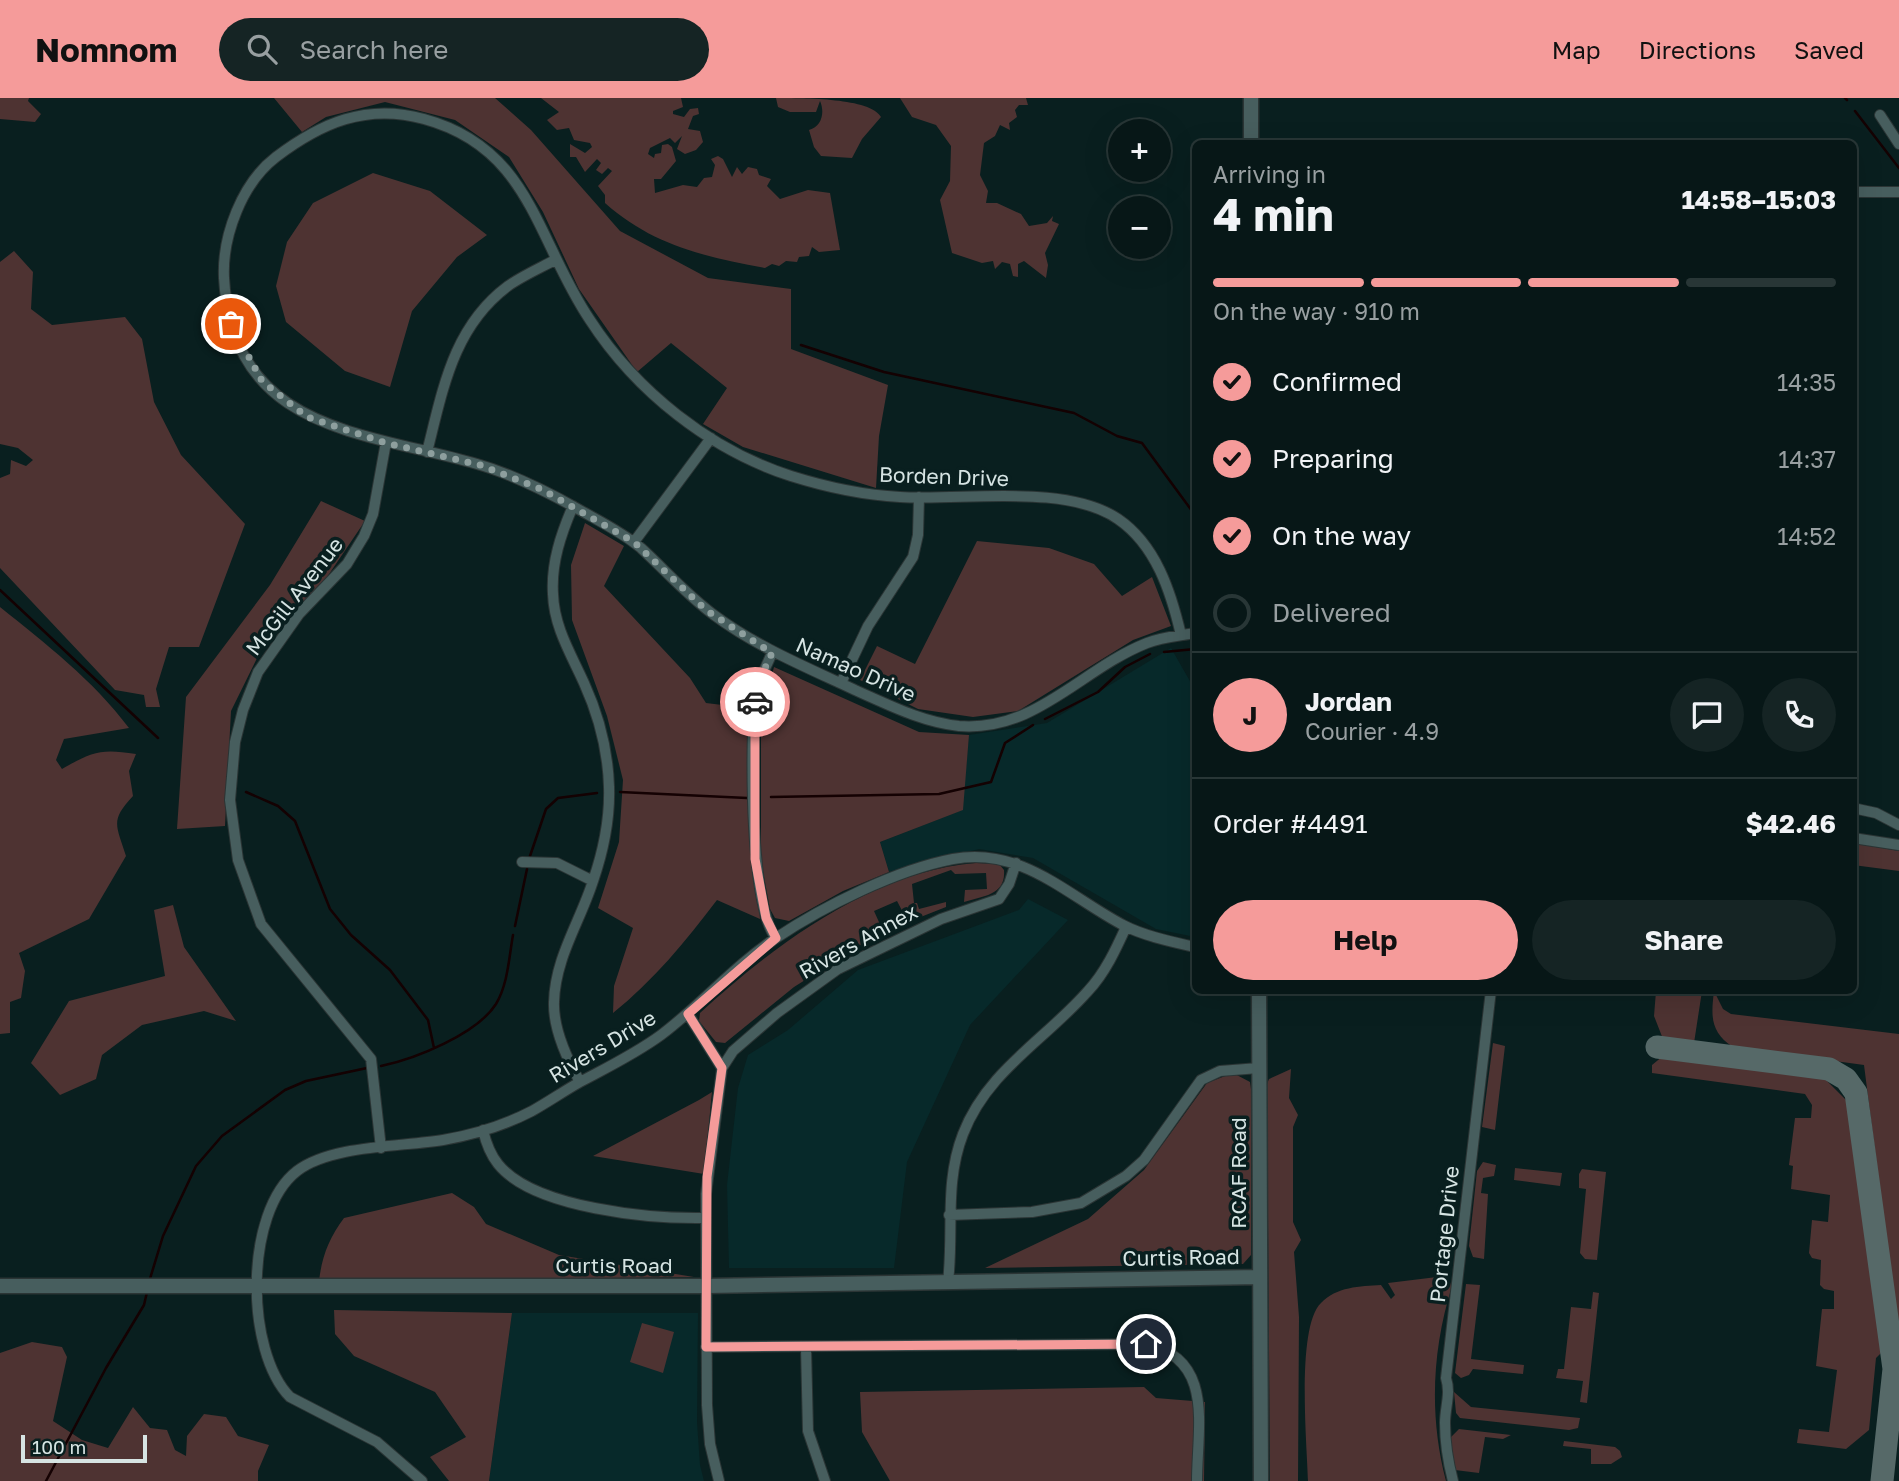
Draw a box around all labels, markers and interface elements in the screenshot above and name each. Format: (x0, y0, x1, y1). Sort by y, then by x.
search box (219, 18, 709, 81)
text: Nomnom (35, 30, 177, 69)
icon: search (243, 30, 281, 68)
text: Search here (299, 34, 448, 65)
text: Map (1552, 35, 1601, 64)
text: Directions (1639, 35, 1756, 64)
text: Saved (1794, 35, 1864, 64)
map controls (1108, 119, 1171, 259)
button: + (1108, 119, 1171, 182)
text: Arriving in (1213, 160, 1326, 188)
text: 14:58–15:03 (1681, 184, 1836, 215)
text: 4 min (1213, 186, 1334, 241)
button: − (1108, 196, 1171, 259)
pin (201, 294, 261, 354)
text: On the way · 910 m (1213, 297, 1420, 325)
icon: bag (212, 305, 250, 343)
icon: check (1213, 363, 1251, 401)
text: Confirmed (1272, 366, 1402, 397)
text: 14:35 (1777, 368, 1836, 396)
icon: check (1213, 440, 1251, 478)
text: Preparing (1272, 443, 1394, 474)
text: 14:37 (1778, 445, 1836, 473)
street label: Borden Drive (879, 461, 1009, 491)
icon: check (1213, 517, 1251, 555)
text: On the way (1272, 520, 1411, 551)
text: 14:52 (1777, 522, 1836, 550)
street label: McGill Avenue (240, 532, 348, 660)
text: Delivered (1272, 597, 1391, 628)
street label: Namao Drive (792, 631, 920, 707)
courier (720, 667, 790, 737)
button: chat (1670, 678, 1744, 752)
button: phone (1762, 678, 1836, 752)
icon: car (736, 683, 774, 721)
text: Jordan (1305, 686, 1392, 717)
text: J (1243, 700, 1257, 731)
text: Courier · 4.9 (1305, 717, 1439, 745)
text: Order #4491 (1213, 808, 1368, 839)
text: $42.46 (1745, 808, 1836, 839)
street label: Rivers Annex (794, 898, 922, 984)
button: Help (1213, 900, 1518, 980)
button: Share (1532, 900, 1836, 980)
street label: Rivers Drive (544, 1004, 660, 1088)
street label: RCAF Road (1225, 1117, 1251, 1229)
street label: Portage Drive (1424, 1164, 1464, 1304)
street label: Curtis Road (1122, 1243, 1240, 1271)
street label: Curtis Road (555, 1252, 673, 1278)
pin (1116, 1314, 1176, 1374)
icon: home (1127, 1325, 1165, 1363)
scale bar (21, 1432, 147, 1464)
text: 100 m (32, 1435, 86, 1458)

